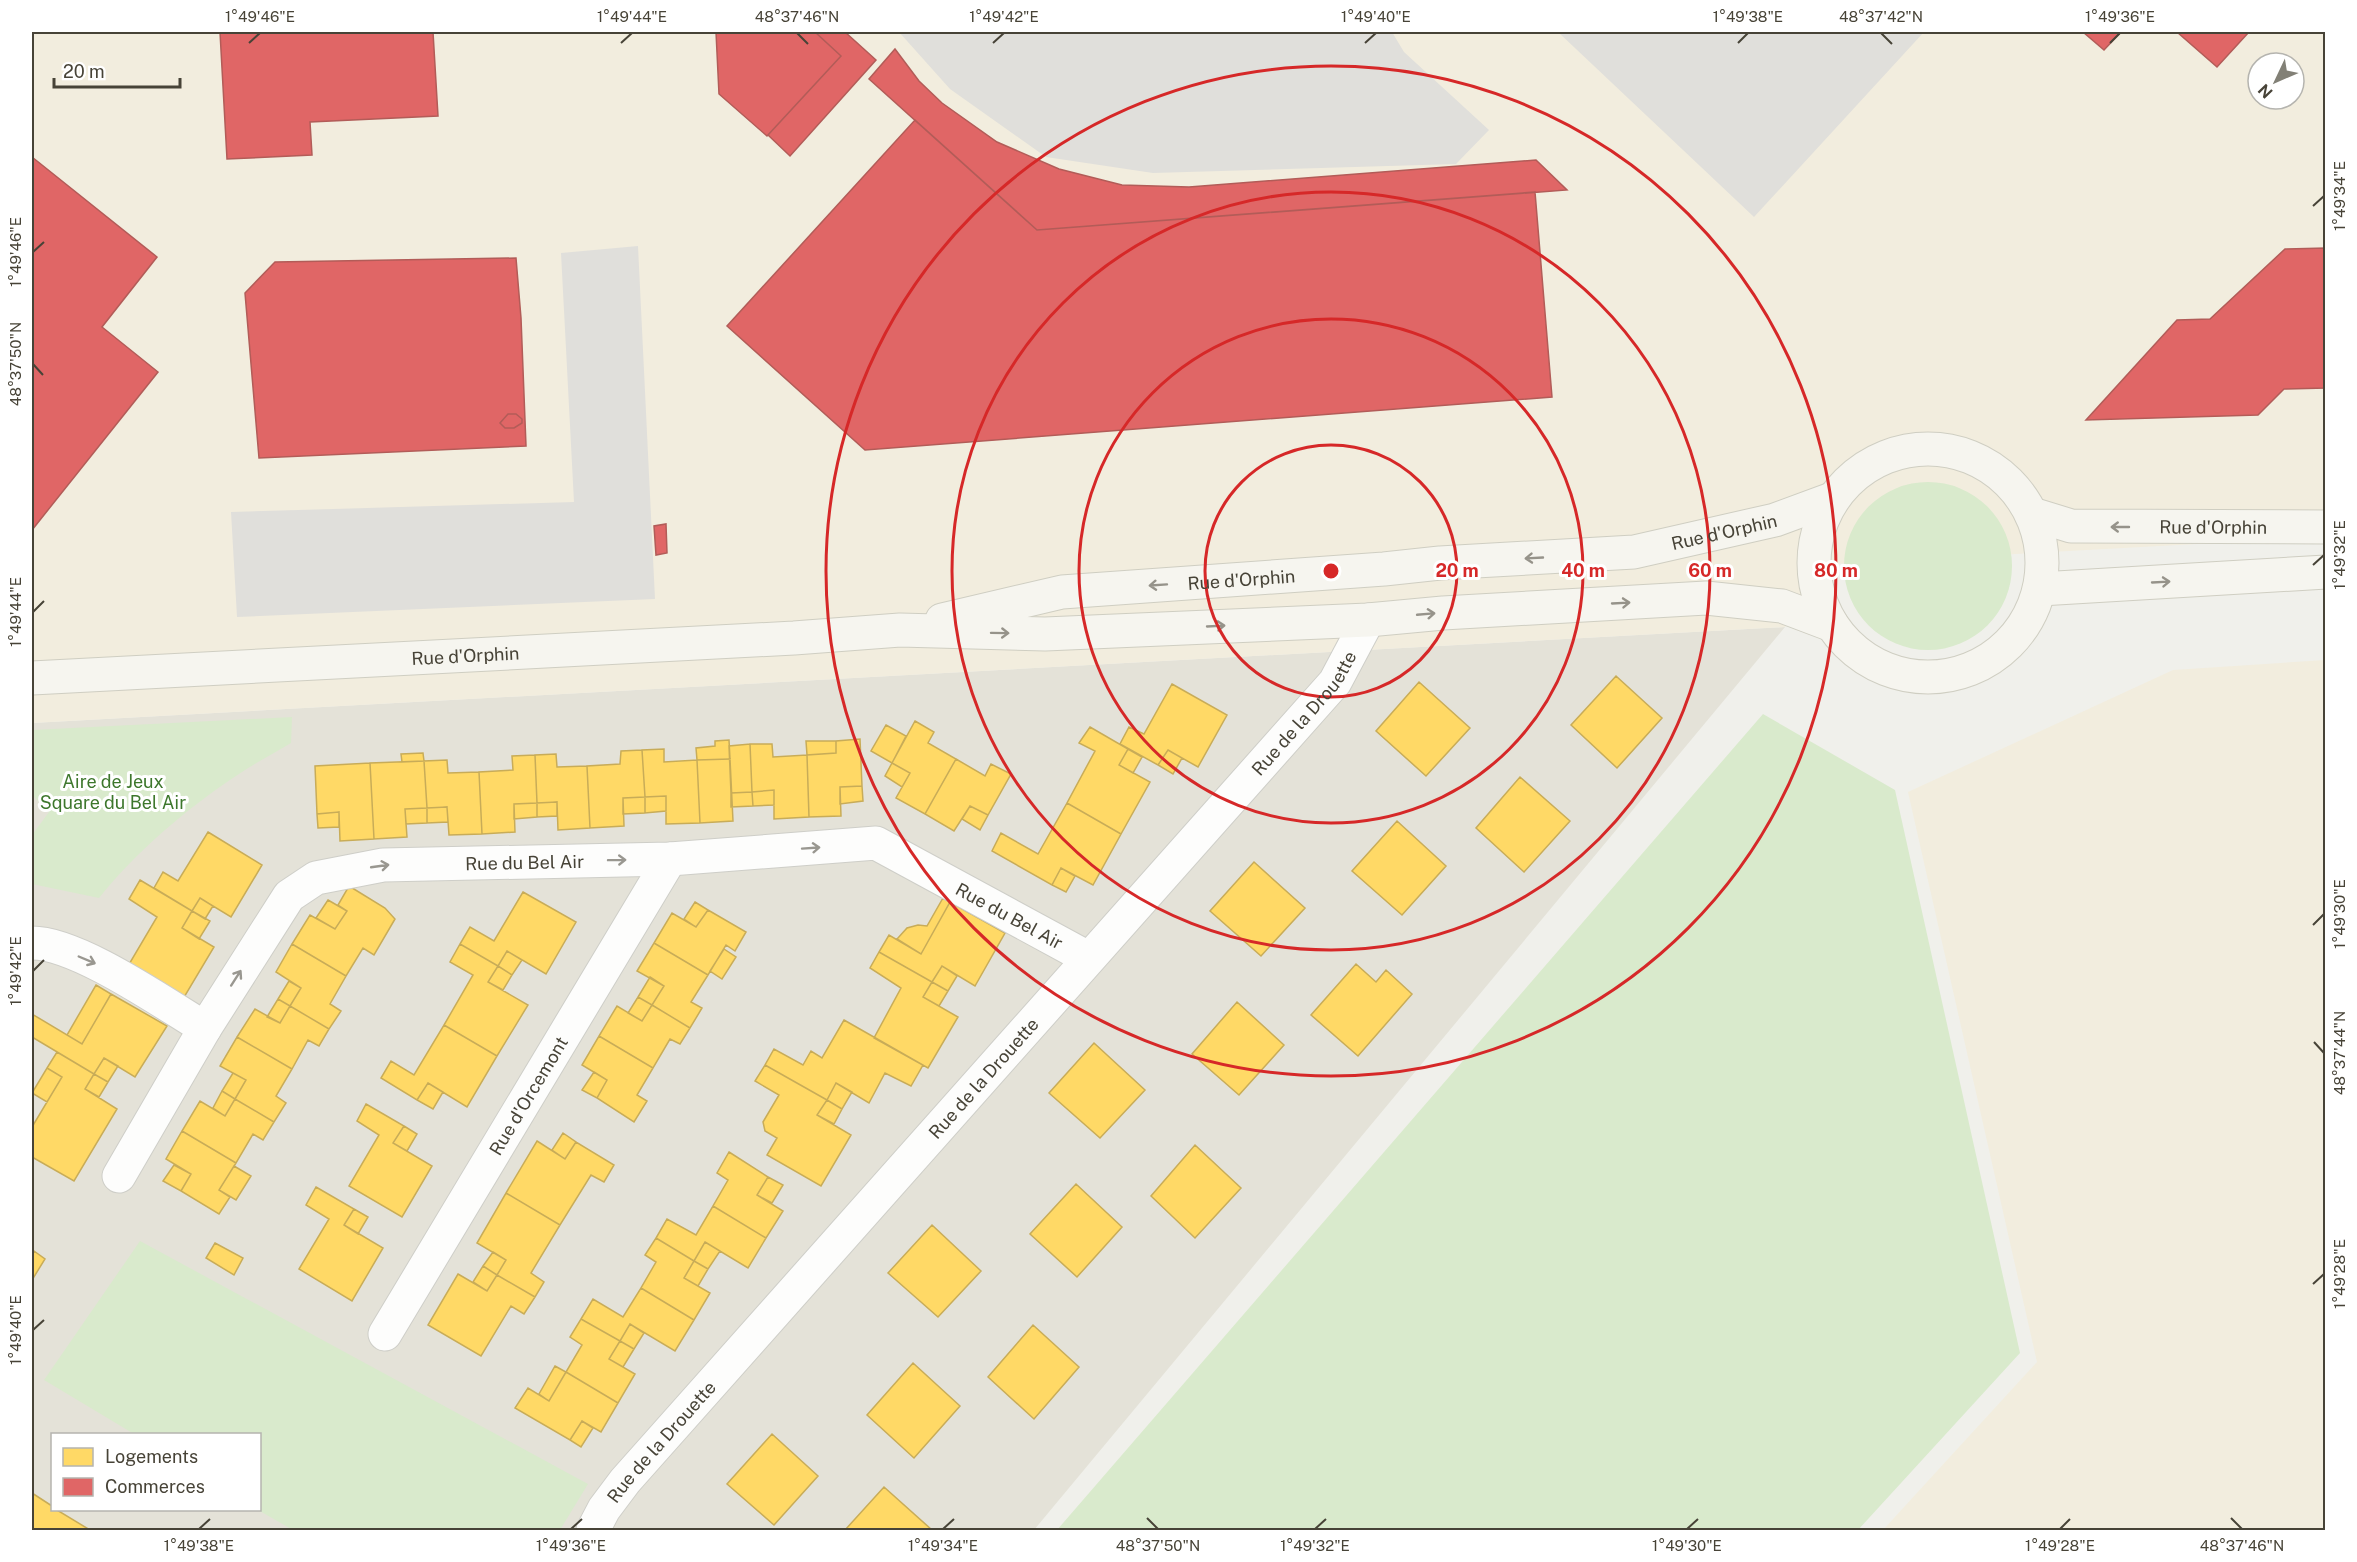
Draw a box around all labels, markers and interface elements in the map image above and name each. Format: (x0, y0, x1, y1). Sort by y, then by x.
text: 1°49'46"E (225, 8, 295, 25)
text: 1°49'44"E (597, 8, 667, 25)
text: 48°37'46"N (755, 8, 839, 25)
text: 1°49'42"E (969, 8, 1039, 25)
text: 1°49'40"E (1341, 8, 1411, 25)
text: 1°49'38"E (1713, 8, 1783, 25)
text: 48°37'42"N (1839, 8, 1923, 25)
text: 1°49'36"E (2085, 8, 2155, 25)
scale bar (54, 51, 180, 89)
north arrow (2246, 51, 2306, 111)
text: 20 m (63, 61, 105, 82)
text: N (2254, 80, 2277, 102)
text: 1°49'34"E (2331, 161, 2348, 231)
text: 1°49'46"E (7, 217, 24, 287)
text: 48°37'50"N (7, 322, 24, 406)
street label: Rue d'Orphin (1669, 509, 1779, 554)
street label: Rue d'Orphin (2159, 516, 2267, 537)
text: 1°49'32"E (2331, 520, 2348, 590)
one-way arrow (2111, 521, 2131, 533)
one-way arrow (1525, 552, 1545, 563)
text: 20 m (1435, 560, 1479, 581)
text: 40 m (1561, 560, 1605, 581)
text: 60 m (1688, 560, 1732, 581)
text: 80 m (1814, 560, 1858, 581)
centre of rings (1321, 561, 1341, 581)
street label: Rue d'Orphin (1187, 565, 1296, 594)
one-way arrow (2151, 576, 2171, 587)
text: 1°49'44"E (7, 577, 24, 647)
one-way arrow (1148, 580, 1168, 591)
one-way arrow (1610, 597, 1630, 608)
one-way arrow (1416, 609, 1436, 620)
one-way arrow (1205, 621, 1225, 632)
one-way arrow (990, 627, 1010, 639)
street label: Rue d'Orphin (411, 642, 520, 669)
street label: Rue de la Drouette (1247, 647, 1360, 779)
park label: Aire de Jeux Square du Bel Air (40, 771, 186, 813)
one-way arrow (801, 842, 821, 853)
street label: Rue du Bel Air (465, 850, 584, 874)
one-way arrow (606, 854, 626, 865)
one-way arrow (369, 860, 389, 871)
street label: Rue du Bel Air (952, 878, 1067, 953)
text: 1°49'30"E (2331, 879, 2348, 949)
text: 1°49'42"E (7, 936, 24, 1006)
one-way arrow (77, 954, 95, 966)
one-way arrow (231, 970, 243, 987)
text: 48°37'44"N (2331, 1011, 2348, 1095)
street label: Rue de la Drouette (924, 1013, 1042, 1143)
street label: Rue d'Orcemont (484, 1033, 572, 1159)
text: 1°49'28"E (2331, 1239, 2348, 1309)
text: 1°49'40"E (7, 1295, 24, 1365)
street label: Rue de la Drouette (602, 1376, 720, 1506)
legend (51, 1433, 261, 1511)
text: Logements (105, 1446, 198, 1467)
text: Commerces (105, 1476, 205, 1497)
text: 1°49'38"E (164, 1537, 234, 1554)
text: 1°49'36"E (536, 1537, 606, 1554)
text: 1°49'34"E (908, 1537, 978, 1554)
text: 48°37'50"N (1116, 1537, 1200, 1554)
text: 1°49'32"E (1280, 1537, 1350, 1554)
text: 1°49'30"E (1652, 1537, 1722, 1554)
text: 1°49'28"E (2025, 1537, 2095, 1554)
text: 48°37'46"N (2200, 1537, 2284, 1554)

